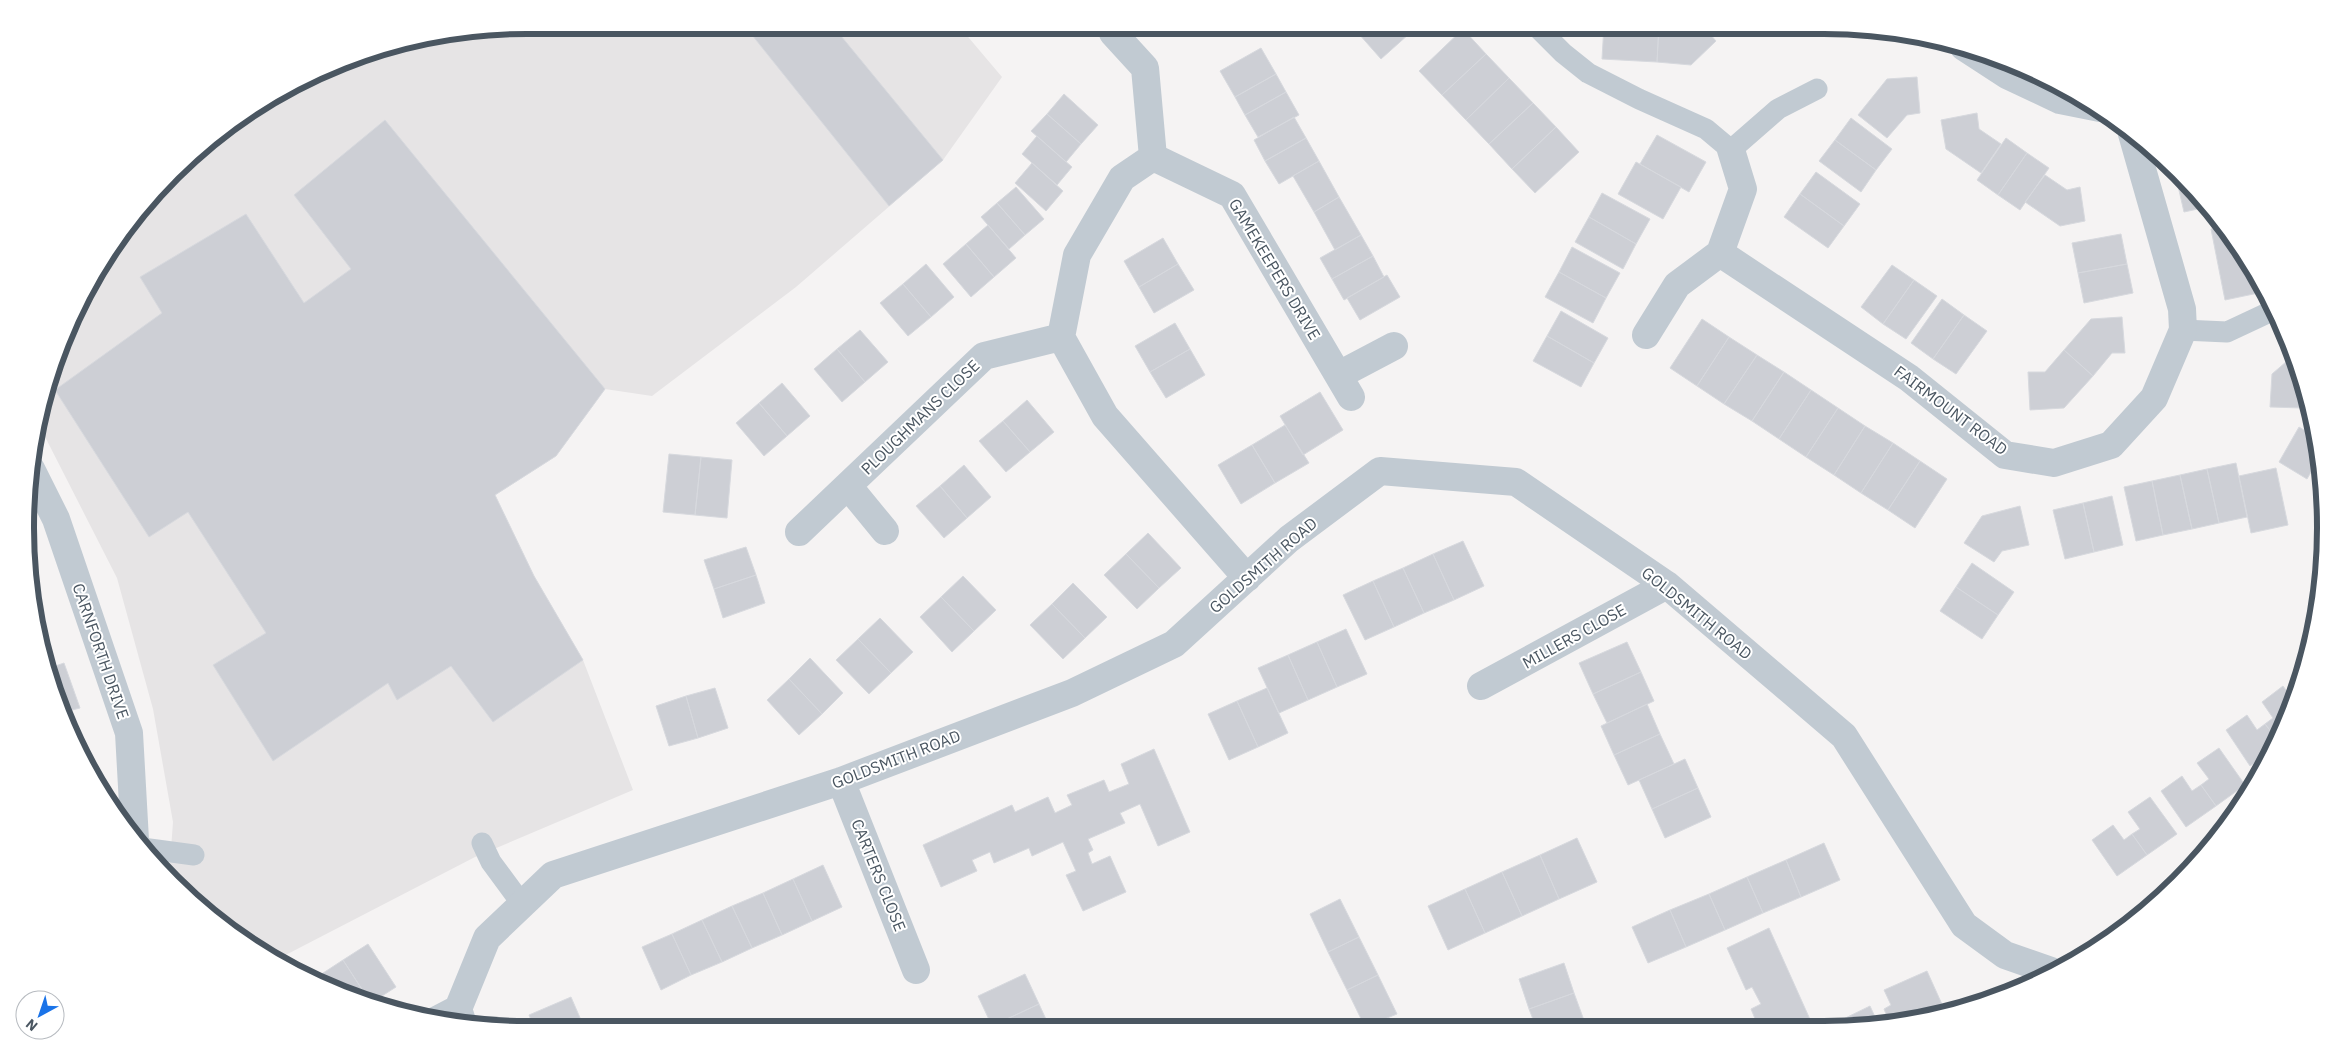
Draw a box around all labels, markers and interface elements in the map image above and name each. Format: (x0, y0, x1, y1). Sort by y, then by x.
street label: GAMEKEEPERS DRIVE (1225, 195, 1325, 343)
street label: PLOUGHMANS CLOSE (857, 355, 983, 479)
street label: FAIRMOUNT ROAD (1890, 361, 2012, 459)
street label: GOLDSMITH ROAD (1205, 513, 1321, 617)
street label: GOLDSMITH ROAD (1638, 562, 1756, 664)
street label: CARNFORTH DRIVE (68, 580, 134, 722)
street label: MILLERS CLOSE (1519, 599, 1629, 673)
street label: GOLDSMITH ROAD (829, 725, 963, 793)
street label: CARTERS CLOSE (847, 816, 911, 934)
north arrow (15, 990, 65, 1040)
text: N (22, 1015, 41, 1035)

